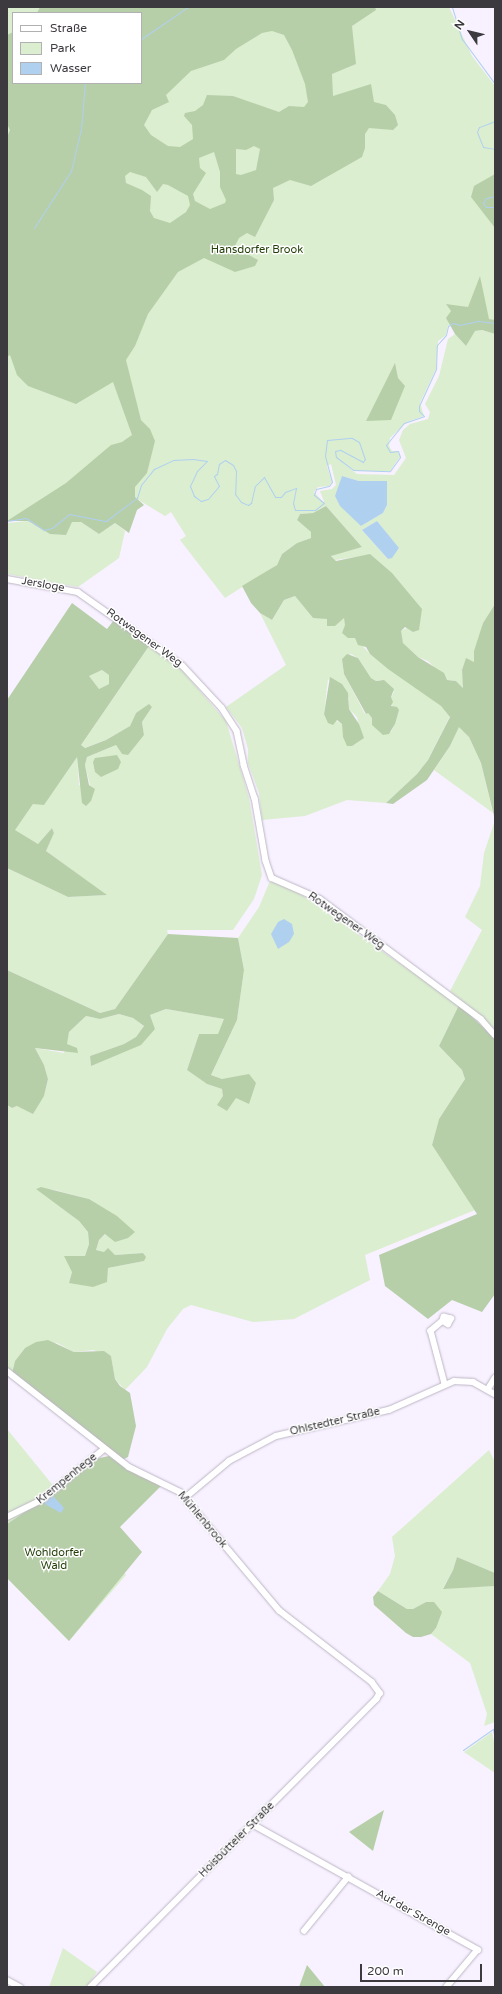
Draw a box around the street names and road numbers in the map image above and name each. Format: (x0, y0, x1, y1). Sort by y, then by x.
street label: Jersloge (20, 575, 66, 595)
street label: Rotwegener Weg (104, 606, 184, 670)
street label: Rotwegener Weg (305, 890, 387, 952)
street label: Ohlstedter Straße (289, 1405, 381, 1439)
street label: Krempenhege (34, 1451, 100, 1507)
street label: Mühlenbrook (174, 1489, 230, 1551)
street label: Hoisbütteler Straße (197, 1800, 277, 1880)
street label: Auf der Strenge (374, 1887, 452, 1939)

